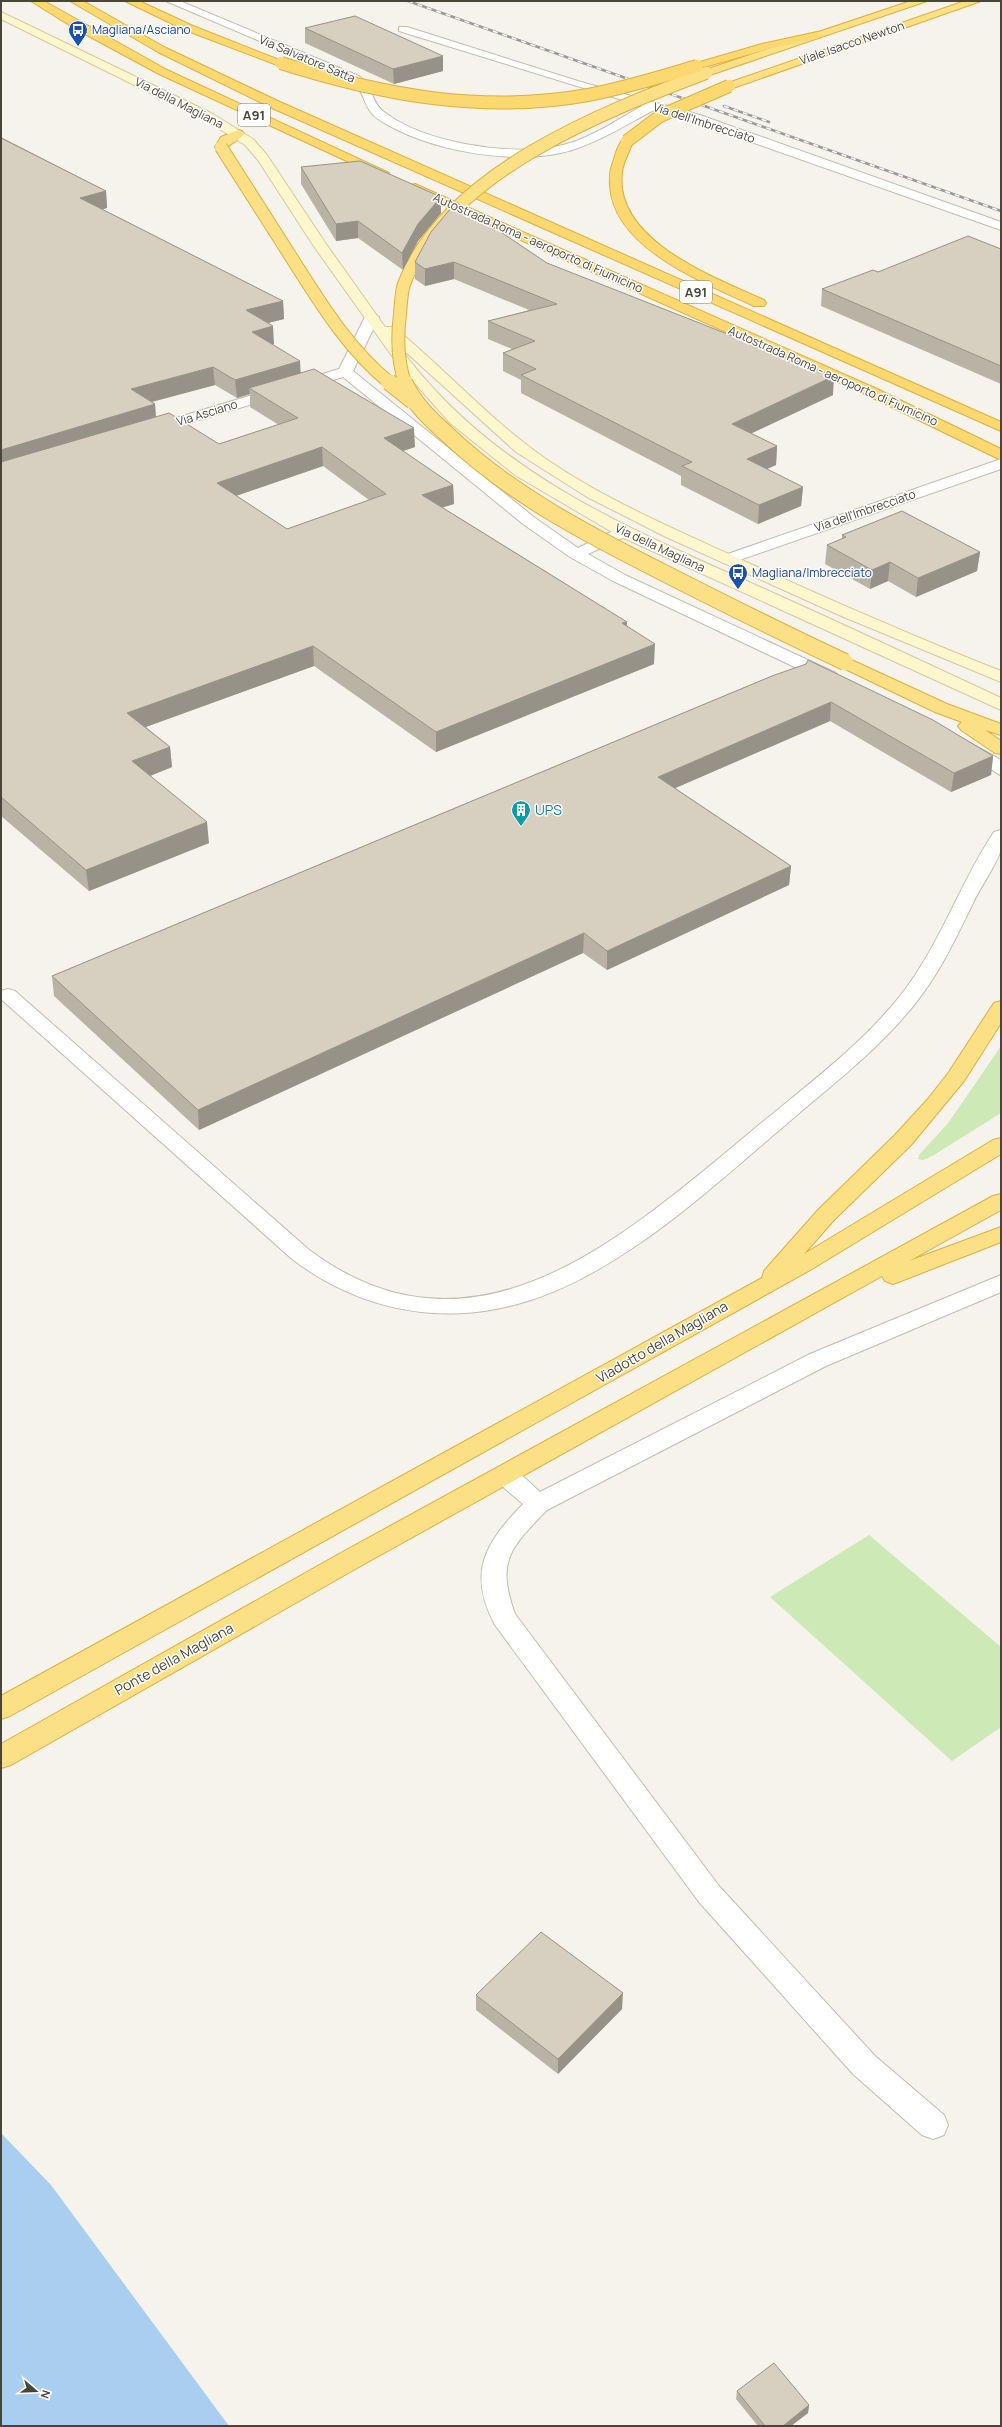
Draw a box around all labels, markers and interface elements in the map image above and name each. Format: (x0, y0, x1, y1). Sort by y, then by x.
street label: Viale Isacco Newton (797, 17, 907, 68)
bus stop icon: Magliana/Asciano (67, 19, 89, 47)
place label: Magliana/Asciano (92, 21, 191, 38)
street label: Via Salvatore Satta (256, 31, 358, 86)
street label: Via della Magliana (132, 73, 227, 132)
street label: Via dell'Imbrecciato (651, 98, 757, 147)
road number: A91 (238, 104, 270, 126)
street label: Autostrada Roma - aeroporto di Fiumicino (431, 188, 646, 297)
road number: A91 (680, 281, 712, 303)
street label: Autostrada Roma - aeroporto di Fiumicino (726, 321, 941, 430)
street label: Via Asciano (174, 395, 239, 430)
street label: Via dell'Imbrecciato (812, 485, 918, 536)
street label: Via della Magliana (612, 519, 708, 576)
bus stop icon: Magliana/Imbrecciato (727, 562, 749, 590)
place label: Magliana/Imbrecciato (752, 564, 872, 581)
building icon: UPS (510, 799, 532, 827)
place label: UPS (535, 800, 562, 819)
street label: Viadotto della Magliana (592, 1296, 731, 1387)
street label: Ponte della Magliana (111, 1618, 237, 1699)
north arrow (16, 2371, 56, 2411)
text: N (38, 2388, 54, 2401)

